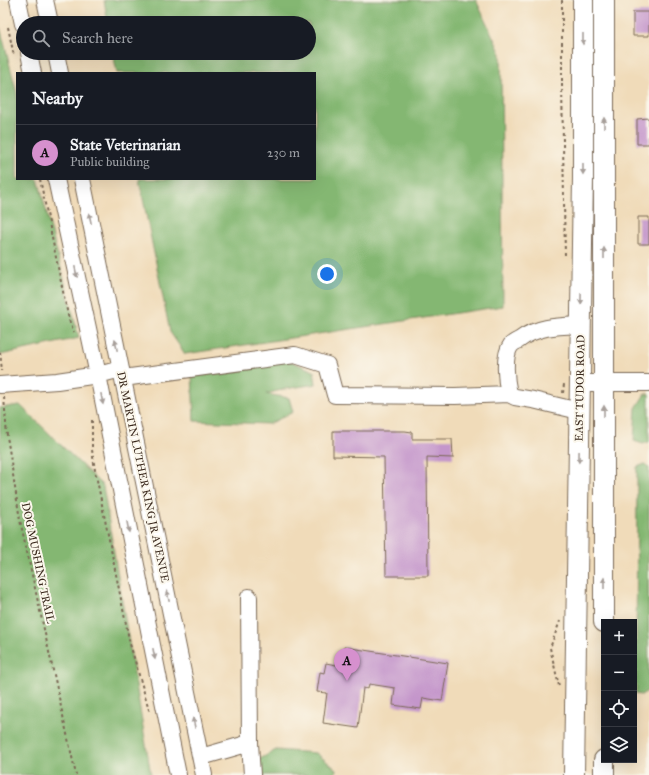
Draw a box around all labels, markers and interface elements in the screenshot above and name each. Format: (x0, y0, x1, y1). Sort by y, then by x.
search box (16, 16, 316, 60)
icon: search (30, 27, 52, 49)
text: Search here (62, 29, 133, 47)
one-way arrow (580, 33, 586, 46)
text: Nearby (32, 88, 83, 109)
one-way arrow (601, 116, 607, 129)
text: State Veterinarian (70, 136, 181, 154)
text: A (41, 145, 49, 161)
text: 230 m (267, 145, 300, 161)
text: Public building (70, 154, 149, 170)
one-way arrow (580, 163, 586, 176)
one-way arrow (86, 212, 92, 224)
one-way arrow (601, 246, 607, 259)
your location (317, 264, 337, 284)
one-way arrow (73, 266, 79, 278)
one-way arrow (578, 293, 584, 306)
street label: EAST TUDOR ROAD (573, 334, 587, 441)
one-way arrow (113, 339, 119, 351)
street label: DR MARTIN LUTHER KING JR AVENUE (113, 370, 172, 584)
one-way arrow (100, 393, 106, 405)
one-way arrow (601, 404, 607, 417)
one-way arrow (575, 451, 582, 463)
street label: DOG MUSHING TRAIL (19, 501, 57, 625)
one-way arrow (125, 520, 131, 533)
one-way arrow (601, 576, 607, 589)
one-way arrow (164, 590, 170, 602)
map controls (601, 619, 637, 763)
button: + (601, 619, 637, 655)
one-way arrow (151, 648, 157, 660)
pin: A (334, 648, 360, 681)
button: − (601, 655, 637, 691)
button: locate (601, 691, 637, 727)
one-way arrow (190, 717, 196, 729)
button: layers (601, 727, 637, 763)

